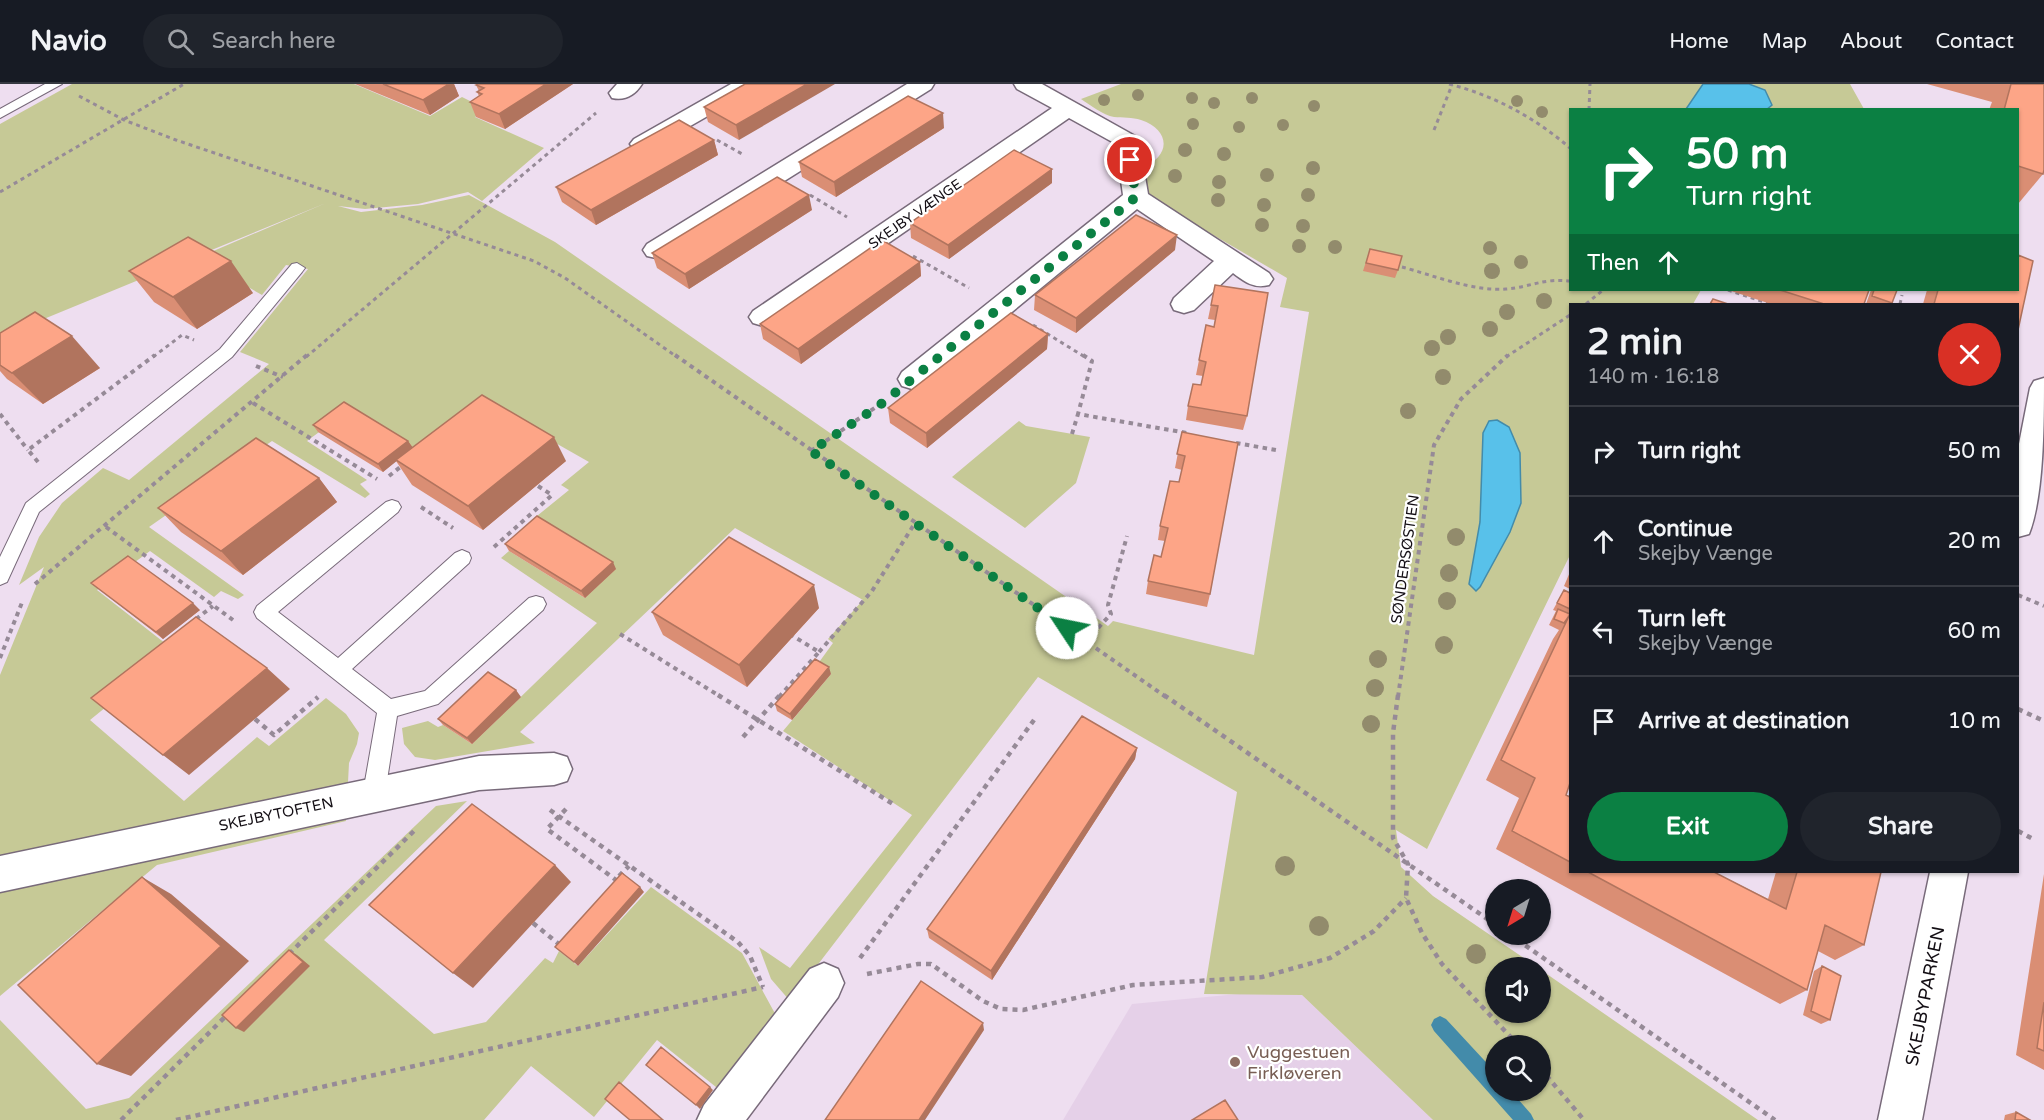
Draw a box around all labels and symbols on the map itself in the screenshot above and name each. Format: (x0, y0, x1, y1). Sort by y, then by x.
pin (1104, 134, 1155, 185)
street label: SKEJBY VÆNGE (865, 176, 965, 252)
street label: SØNDERSØSTIEN (1387, 493, 1423, 625)
position arrow (1035, 596, 1099, 660)
street label: SKEJBYTOFTEN (217, 793, 335, 835)
north arrow (1485, 879, 1551, 945)
street label: SKEJBYPARKEN (1901, 924, 1949, 1068)
place label: Vuggestuen Firkløveren (1247, 1041, 1350, 1084)
marker: Vuggestuen Firkløveren (1228, 1055, 1242, 1069)

